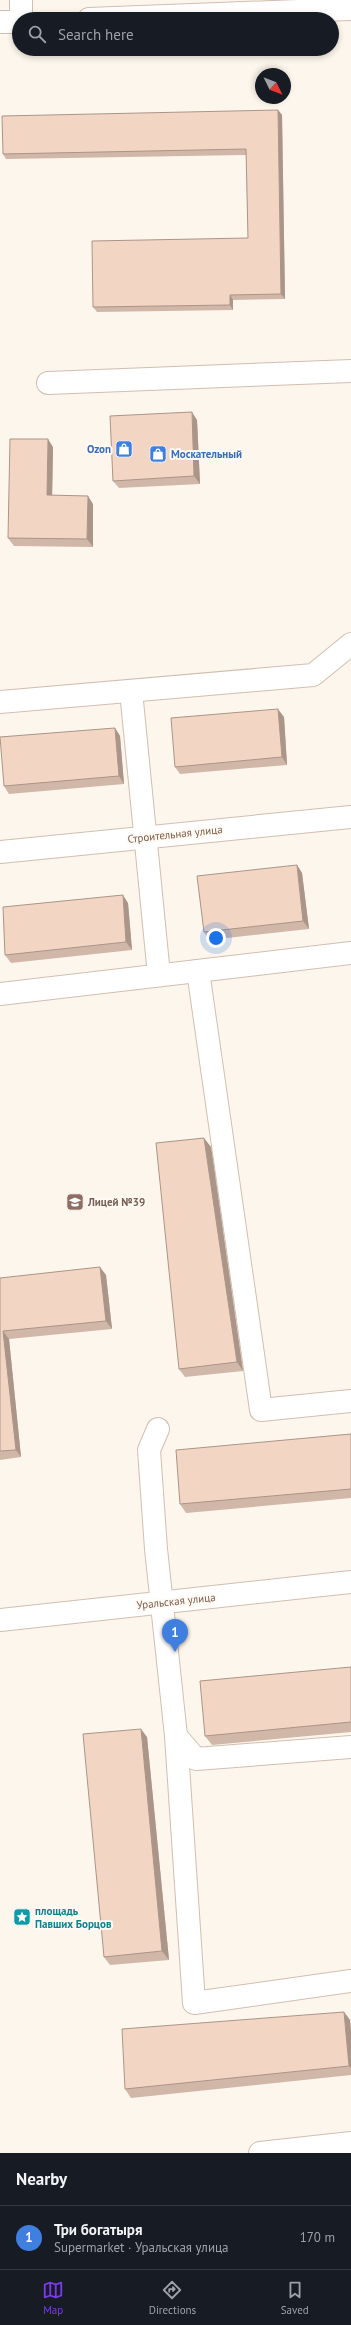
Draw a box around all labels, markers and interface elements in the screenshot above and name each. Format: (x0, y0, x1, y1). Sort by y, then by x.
search box (12, 12, 339, 56)
icon: search (26, 23, 48, 45)
text: Search here (58, 25, 134, 44)
north arrow (255, 68, 291, 104)
shop icon: Ozon (114, 439, 134, 459)
place label: Ozon (87, 442, 111, 456)
shop icon: Москательный (148, 444, 168, 464)
place label: Москательный (171, 447, 242, 461)
street label: Строительная улица (127, 822, 223, 846)
your location (206, 928, 226, 948)
school or university icon: Лицей №39 (65, 1192, 85, 1212)
place label: Лицей №39 (87, 1195, 145, 1209)
street label: Уральская улица (136, 1590, 216, 1612)
pin: 1 (162, 1619, 188, 1652)
place label: площадь Павших Борцов (35, 1904, 112, 1931)
place icon: площадь Павших Борцов (12, 1907, 32, 1927)
text: Nearby (16, 2168, 67, 2190)
text: Три богатыря (54, 2220, 142, 2239)
text: 1 (25, 2229, 33, 2246)
text: 170 m (300, 2229, 335, 2246)
text: Supermarket · Уральская улица (54, 2239, 229, 2256)
tab: Map (42, 2279, 64, 2317)
tab: Directions (149, 2279, 196, 2317)
tab: Saved (281, 2279, 309, 2317)

